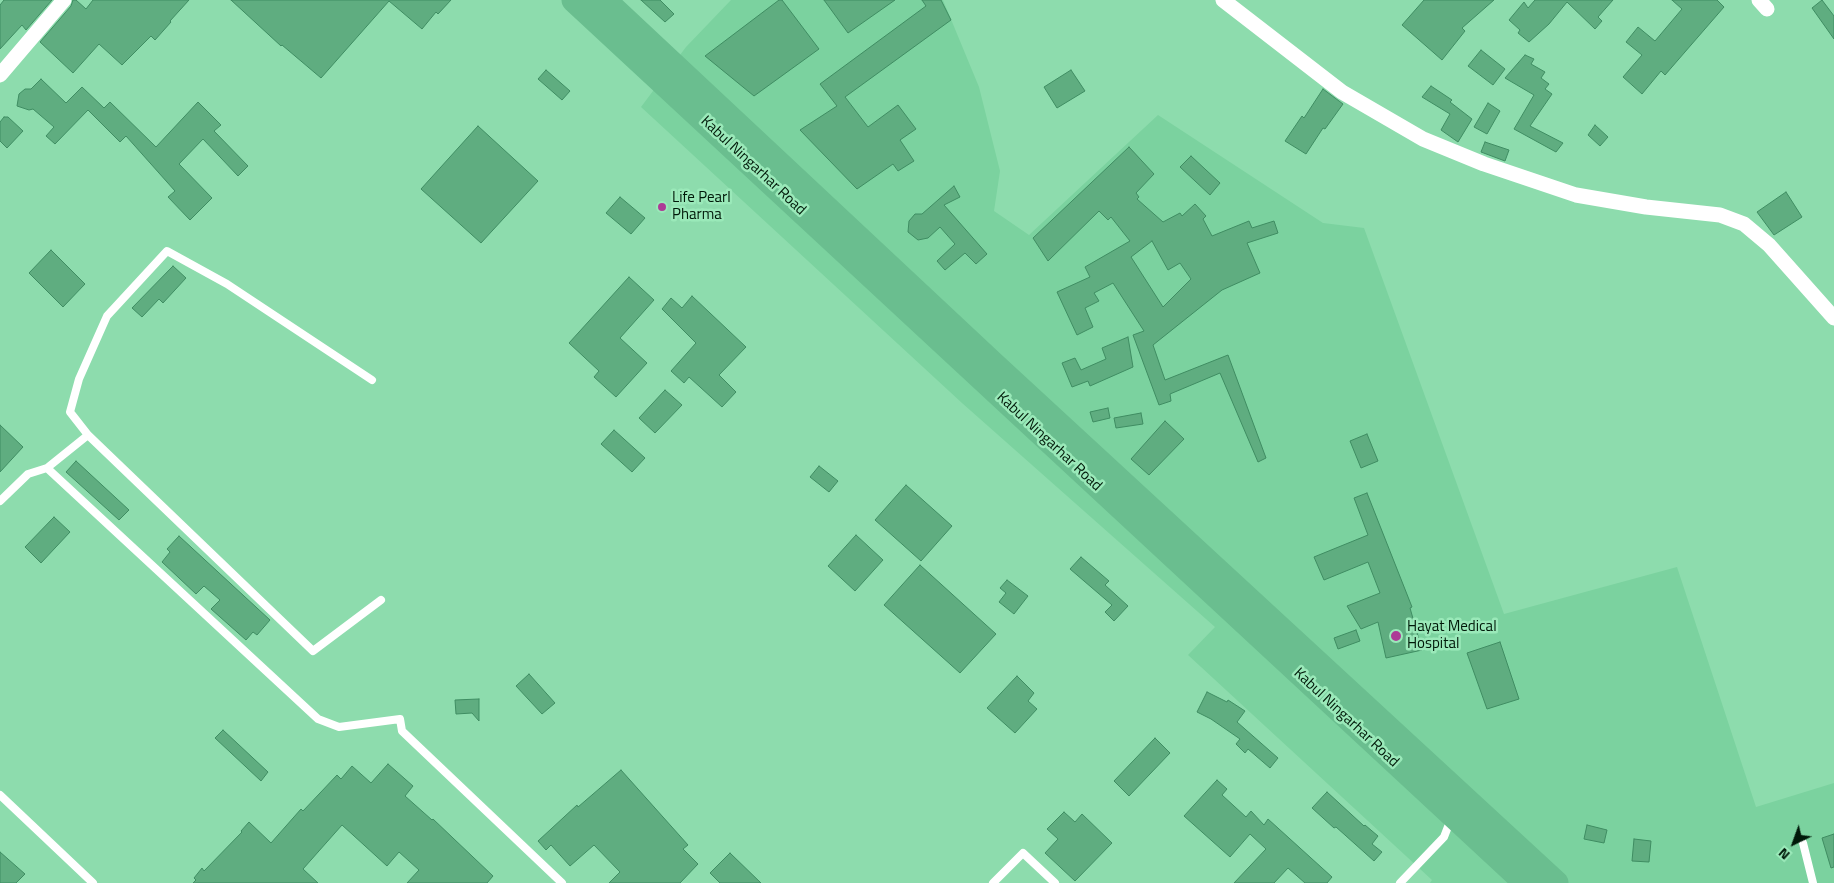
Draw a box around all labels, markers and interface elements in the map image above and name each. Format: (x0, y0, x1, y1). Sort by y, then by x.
street label: Kabul Ningarhar Road (697, 113, 809, 219)
place label: Life Pearl Pharma (672, 189, 731, 224)
marker: Life Pearl Pharma (656, 201, 668, 213)
street label: Kabul Ningarhar Road (993, 389, 1105, 495)
place label: Hayat Medical Hospital (1407, 618, 1497, 653)
marker: Hayat Medical Hospital (1389, 629, 1403, 643)
street label: Kabul Ningarhar Road (1290, 665, 1402, 771)
north arrow (1769, 818, 1819, 868)
text: N (1773, 843, 1794, 866)

